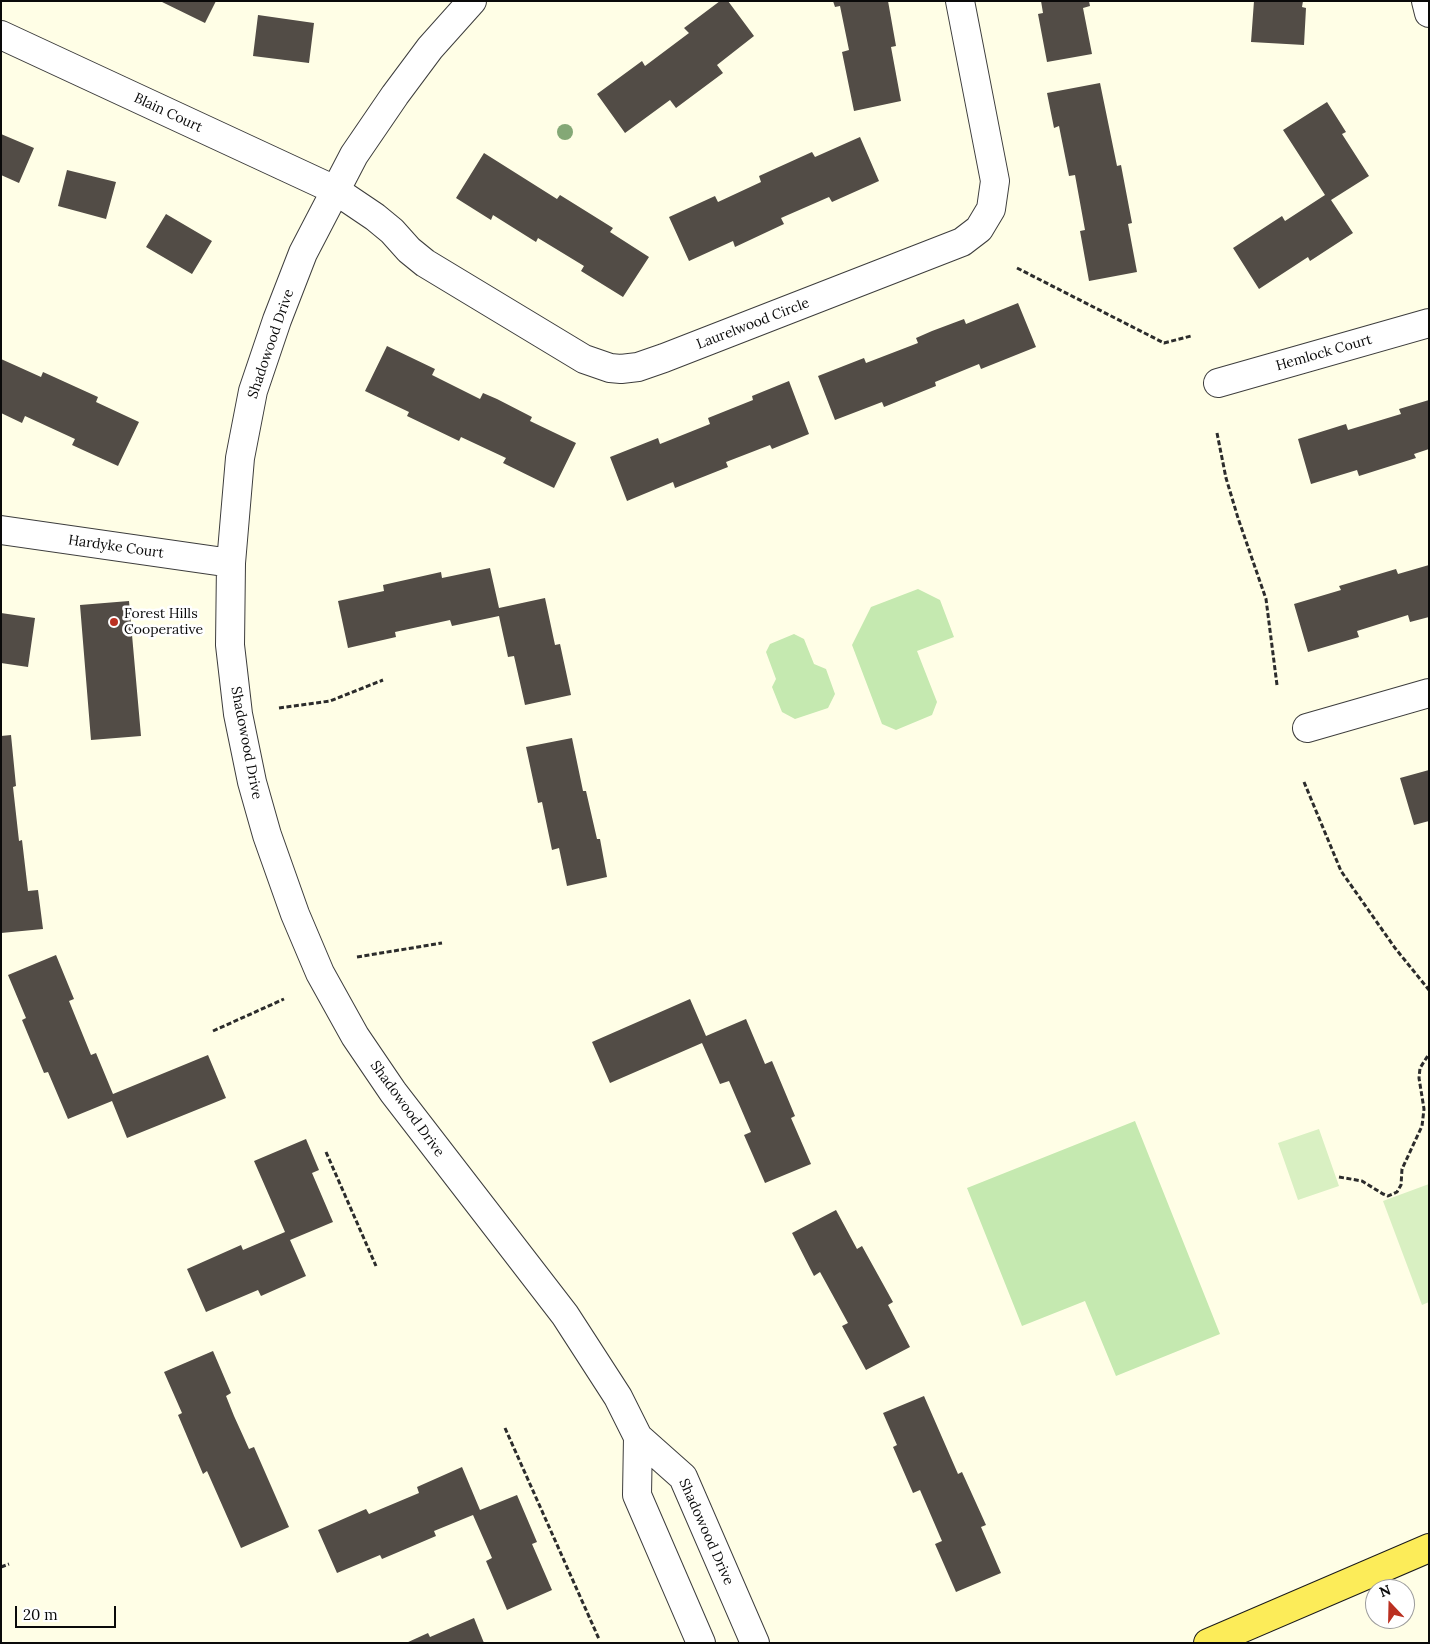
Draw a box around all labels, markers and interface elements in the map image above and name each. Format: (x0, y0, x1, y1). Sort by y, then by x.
street label: Blain Court (131, 90, 205, 136)
street label: Shadowood Drive (244, 287, 298, 401)
street label: Laurelwood Circle (694, 295, 812, 353)
street label: Hemlock Court (1274, 331, 1374, 375)
street label: Hardyke Court (67, 532, 165, 562)
place label: Forest Hills Cooperative (124, 606, 203, 638)
marker: Forest Hills Cooperative (108, 616, 120, 628)
street label: Shadowood Drive (227, 685, 265, 801)
street label: Shadowood Drive (367, 1058, 447, 1160)
street label: Shadowood Drive (675, 1476, 737, 1588)
north arrow (1365, 1579, 1415, 1629)
text: N (1377, 1581, 1393, 1601)
scale bar (18, 1596, 119, 1628)
text: 20 m (23, 1605, 58, 1624)

